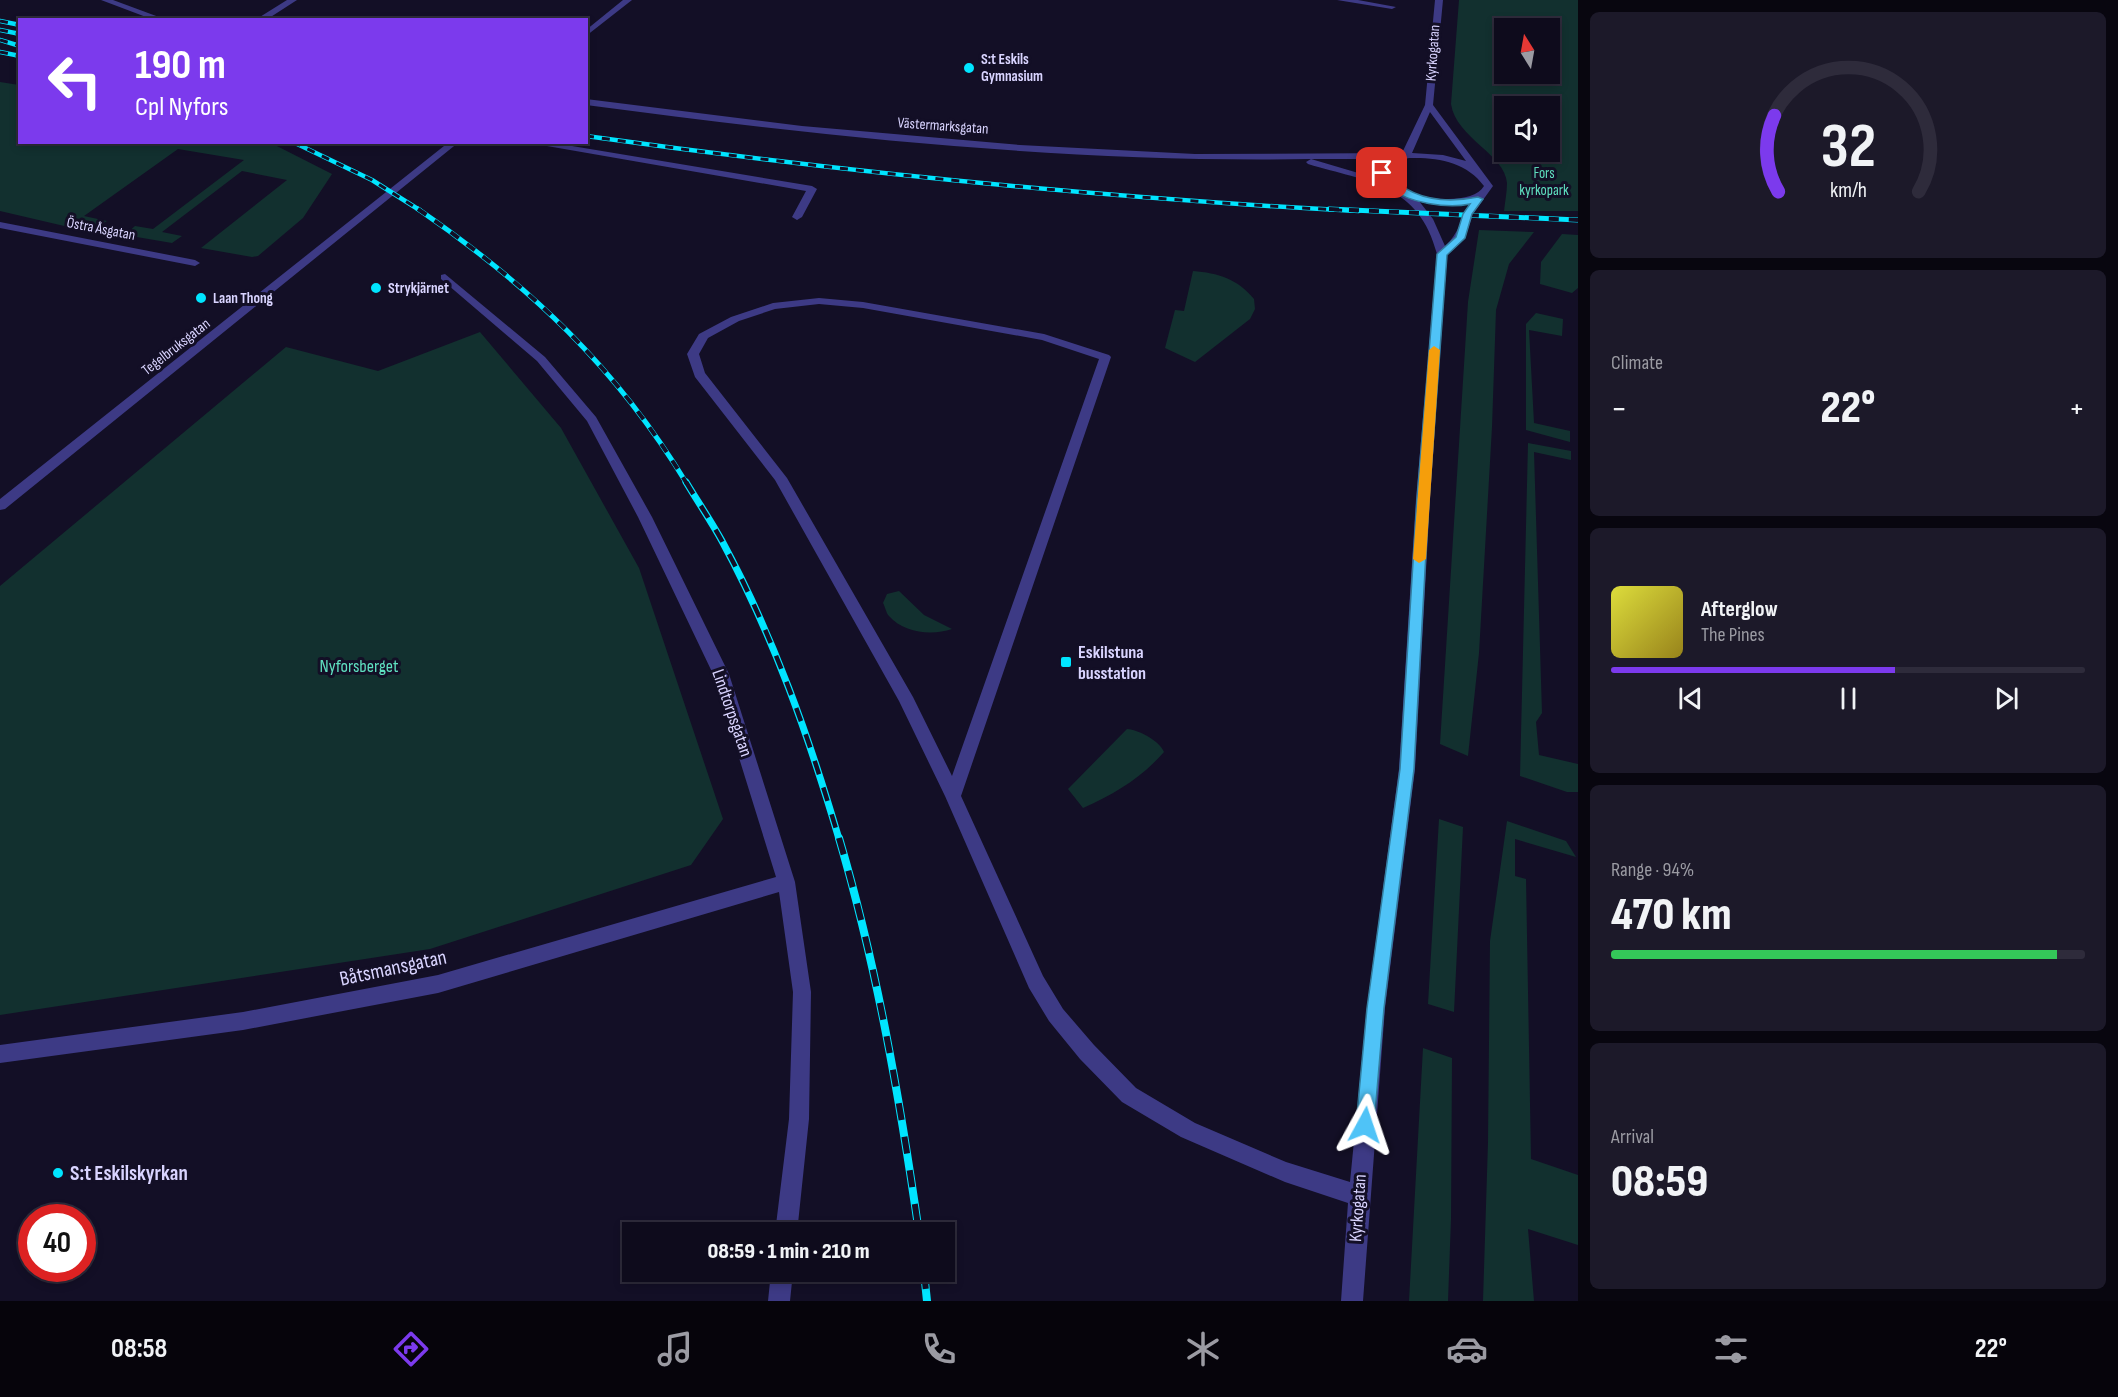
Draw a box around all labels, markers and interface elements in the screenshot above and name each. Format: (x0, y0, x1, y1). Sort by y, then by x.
north arrow (1494, 18, 1560, 84)
map controls (1494, 18, 1560, 162)
street label: Kyrkogatan (1422, 24, 1444, 82)
text: 190 m (135, 40, 226, 91)
icon: left (36, 42, 114, 120)
place label: S:t Eskils Gymnasium (981, 50, 1043, 86)
marker: S:t Eskils Gymnasium (962, 61, 976, 75)
text: Cpl Nyfors (135, 91, 228, 123)
button: sound (1494, 96, 1560, 162)
text: 32 (1820, 110, 1876, 185)
street label: Västermarksgatan (897, 113, 989, 139)
pin (1356, 147, 1407, 198)
icon: arrive (1365, 156, 1398, 189)
park label: Fors kyrkopark (1519, 164, 1569, 200)
text: km/h (1829, 178, 1867, 203)
street label: Östra Åsgatan (65, 213, 137, 245)
place label: Strykjärnet (388, 279, 449, 298)
marker: Strykjärnet (369, 281, 383, 295)
place label: Laan Thong (213, 289, 274, 308)
marker: Laan Thong (194, 291, 208, 305)
street label: Tegelbruksgatan (138, 314, 214, 380)
text: Climate (1611, 351, 1663, 375)
text: 22° (1820, 381, 1876, 436)
text: − (1611, 389, 1627, 429)
text: + (2069, 389, 2085, 429)
text: Afterglow (1701, 596, 1778, 623)
text: The Pines (1701, 623, 1765, 647)
place label: Eskilstuna busstation (1078, 642, 1146, 684)
marker: Eskilstuna busstation (1059, 655, 1073, 669)
park label: Nyforsberget (319, 656, 399, 677)
street label: Lindtorpsgatan (707, 667, 757, 759)
icon: previous (1674, 682, 1707, 715)
icon: pause (1832, 682, 1865, 715)
icon: next (1990, 682, 2023, 715)
text: Range · 94% (1611, 858, 1694, 882)
text: 470 km (1611, 888, 1731, 943)
street label: Båtsmansgatan (337, 944, 449, 992)
position arrow (1333, 1093, 1397, 1157)
text: Arrival (1611, 1125, 1654, 1149)
text: 08:59 (1611, 1155, 1708, 1210)
place label: S:t Eskilskyrkan (70, 1161, 188, 1186)
marker: S:t Eskilskyrkan (51, 1166, 65, 1180)
street label: Kyrkogatan (1345, 1173, 1371, 1243)
speed limit sign: 40 (18, 1204, 96, 1282)
text: 08:59 · 1 min · 210 m (707, 1238, 870, 1265)
icon: directions (390, 1328, 432, 1370)
icon: music (654, 1328, 696, 1370)
icon: phone (918, 1328, 960, 1370)
icon: climate (1182, 1328, 1224, 1370)
icon: car (1446, 1328, 1488, 1370)
icon: filters (1710, 1328, 1752, 1370)
text: 08:58 (111, 1333, 167, 1365)
text: 22° (1975, 1333, 2007, 1365)

